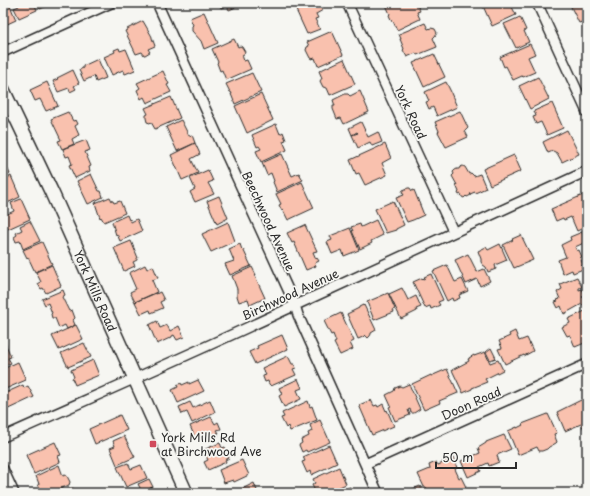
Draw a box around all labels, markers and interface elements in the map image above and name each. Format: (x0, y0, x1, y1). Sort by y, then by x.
street label: York Road (391, 82, 431, 142)
street label: Beechwood Avenue (238, 168, 300, 274)
street label: York Mills Road (70, 247, 122, 334)
street label: Birchwood Avenue (239, 264, 342, 324)
street label: Doon Road (438, 382, 504, 424)
place label: York Mills Rd at Birchwood Ave (161, 428, 262, 460)
marker: York Mills Rd at Birchwood Ave (148, 439, 158, 449)
scale bar (436, 444, 516, 470)
text: 50 m (442, 448, 473, 466)

